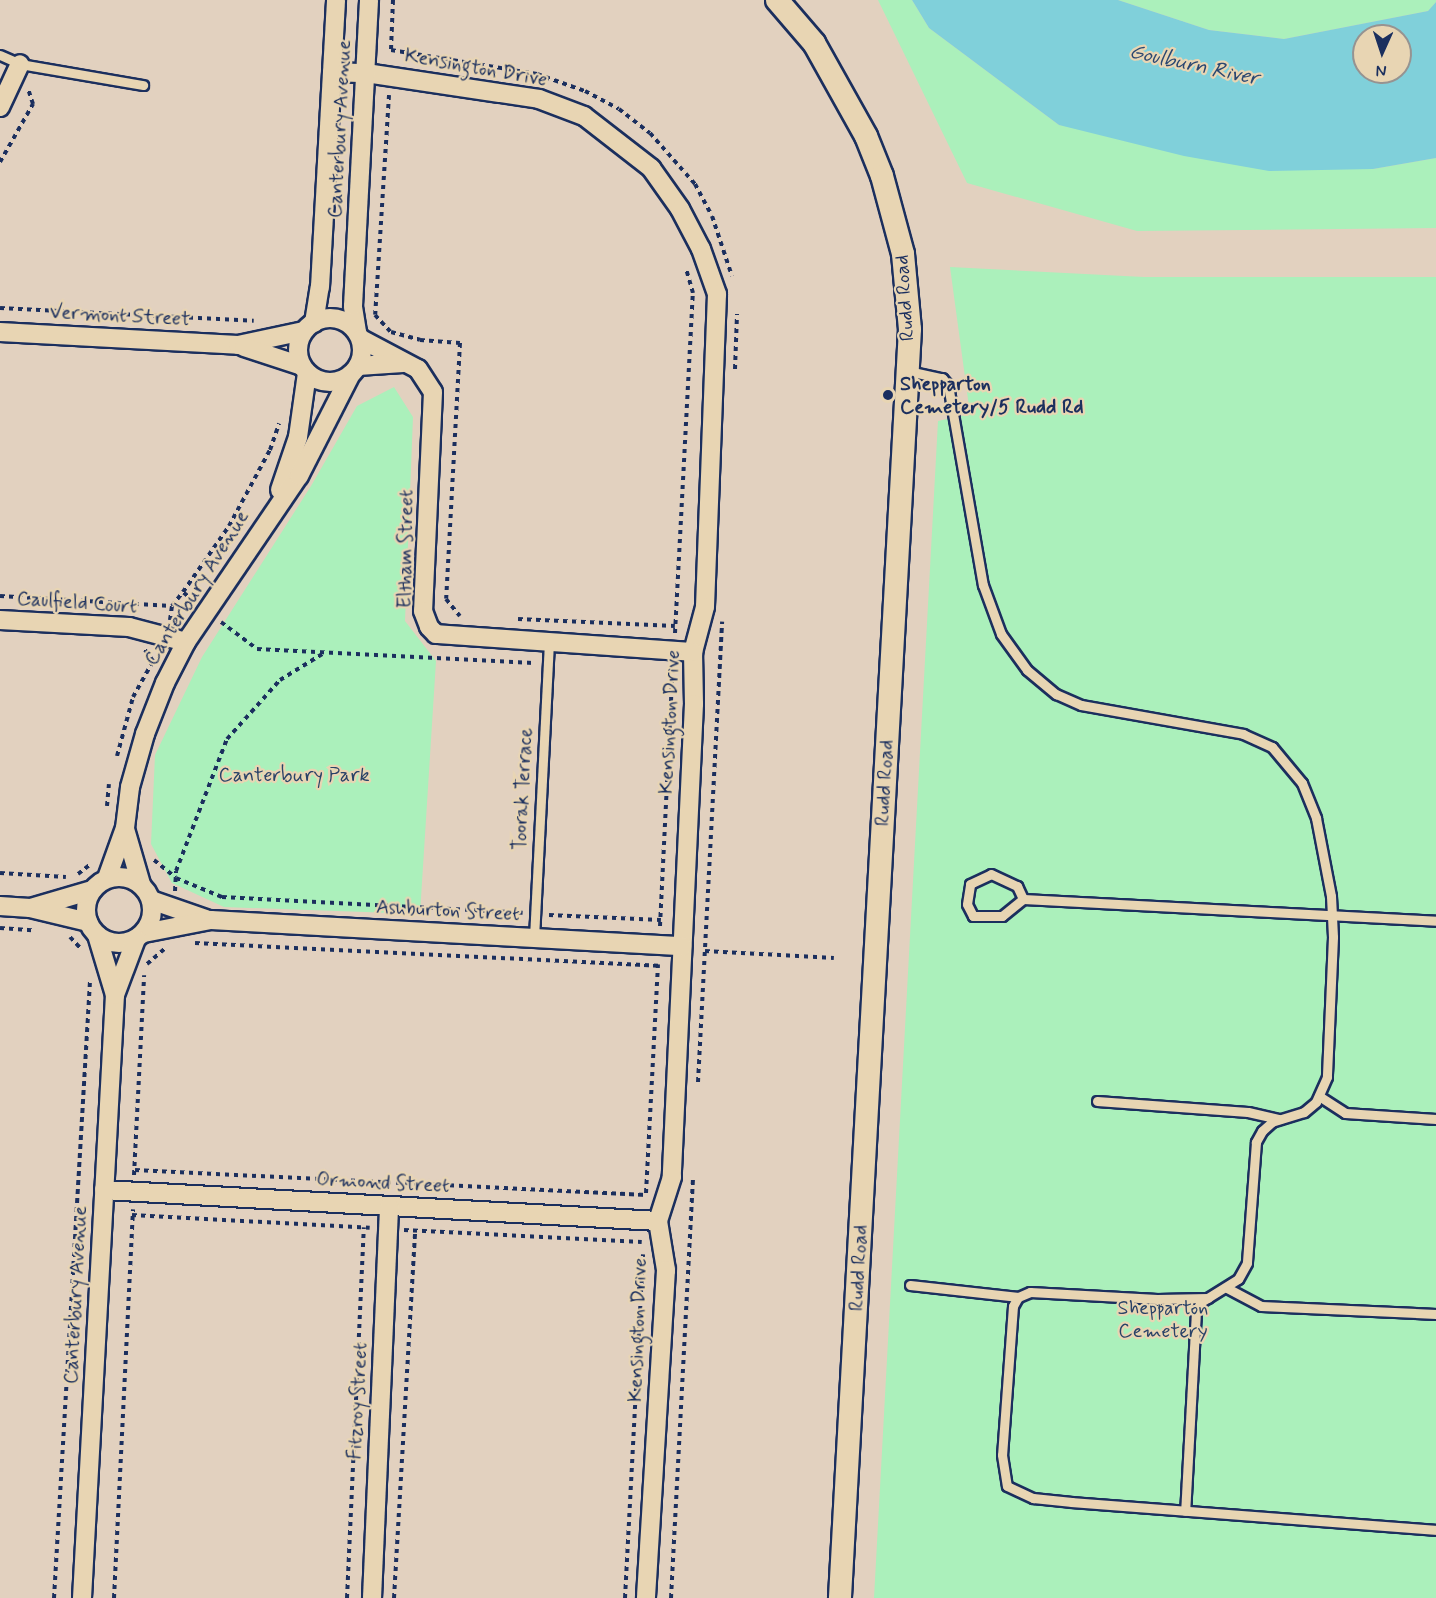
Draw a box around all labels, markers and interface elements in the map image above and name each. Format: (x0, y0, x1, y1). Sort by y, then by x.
north arrow (1352, 24, 1412, 84)
water label: Goulburn River (1127, 39, 1261, 91)
street label: Canterbury Avenue (323, 42, 357, 216)
street label: Kensington Drive (404, 44, 548, 92)
text: N (1375, 60, 1387, 81)
street label: Rudd Road (890, 254, 920, 342)
street label: Vermont Street (50, 300, 190, 332)
place label: Shepparton Cemetery/5 Rudd Rd (900, 372, 1084, 419)
marker: Shepparton Cemetery/5 Rudd Rd (881, 388, 895, 402)
street label: Eltham Street (393, 488, 419, 610)
street label: Canterbury Avenue (141, 508, 253, 668)
street label: Caulfield Court (14, 587, 140, 619)
street label: Kensington Drive (654, 650, 686, 794)
street label: Toorak Terrace (508, 727, 538, 851)
street label: Rudd Road (871, 739, 899, 827)
park label: Canterbury Park (219, 763, 369, 787)
street label: Ashburton Street (374, 895, 522, 927)
street label: Ormond Street (314, 1167, 452, 1199)
street label: Canterbury Avenue (59, 1208, 93, 1382)
street label: Rudd Road (845, 1224, 873, 1312)
street label: Kensington Drive (624, 1258, 652, 1402)
park label: Shepparton Cemetery (1118, 1296, 1208, 1343)
street label: Fitzroy Street (343, 1340, 373, 1462)

